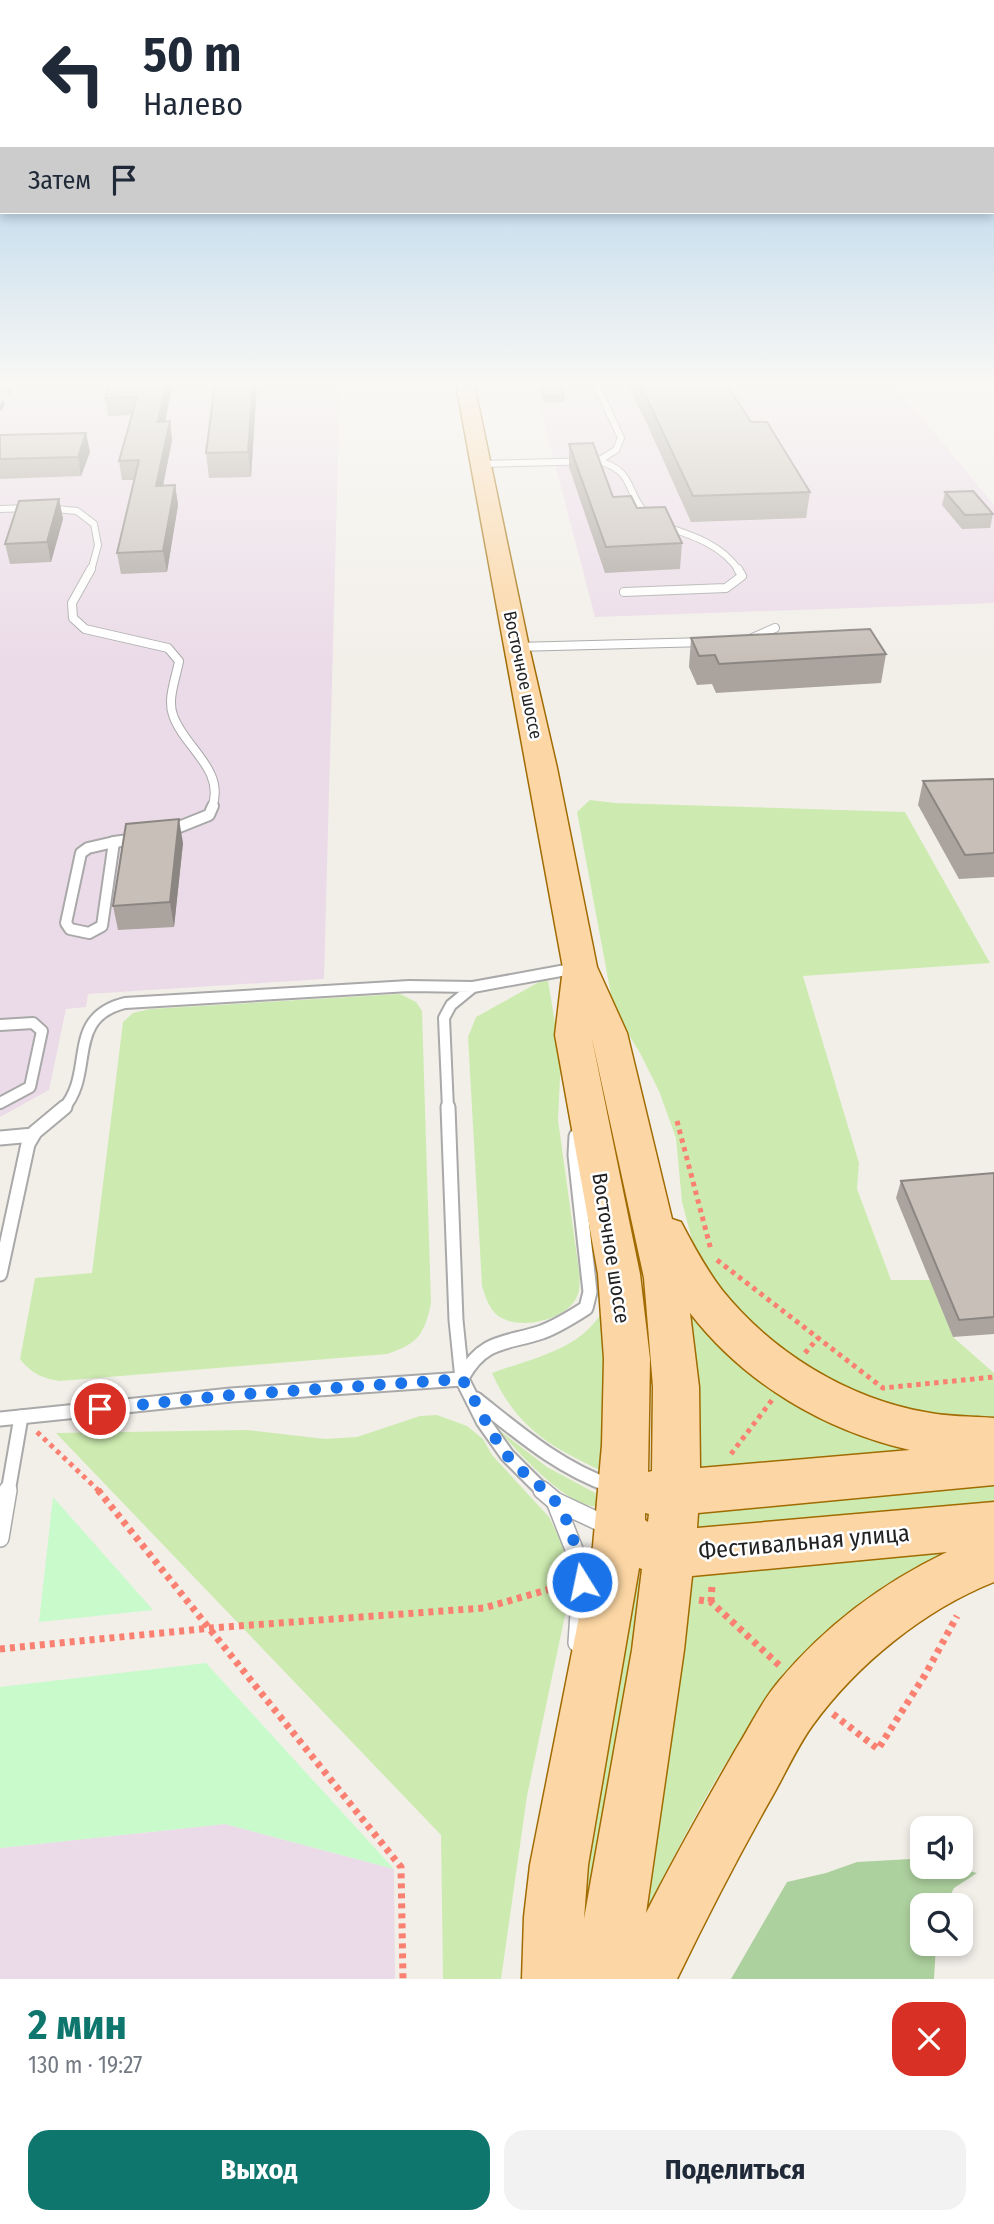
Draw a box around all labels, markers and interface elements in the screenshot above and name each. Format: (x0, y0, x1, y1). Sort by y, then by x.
text: 50 m (143, 25, 241, 84)
icon: left (28, 28, 119, 119)
text: Налево (143, 85, 243, 123)
icon: arrive (105, 161, 143, 199)
text: Затем (28, 165, 91, 196)
street label: Восточное шоссе (499, 609, 547, 741)
street label: Восточное шоссе (586, 1171, 636, 1325)
pin (70, 1379, 130, 1439)
icon: arrive (81, 1390, 119, 1428)
street label: Фестивальная улица (697, 1519, 911, 1565)
position arrow (545, 1545, 619, 1619)
map controls (910, 1816, 973, 1956)
button: sound (910, 1816, 973, 1879)
button: search (910, 1893, 973, 1956)
text: 2 мин (28, 2000, 127, 2050)
button: close (892, 2002, 966, 2076)
text: 130 m · 19:27 (28, 2051, 142, 2079)
button: Выход (28, 2130, 490, 2210)
button: Поделиться (504, 2130, 966, 2210)

